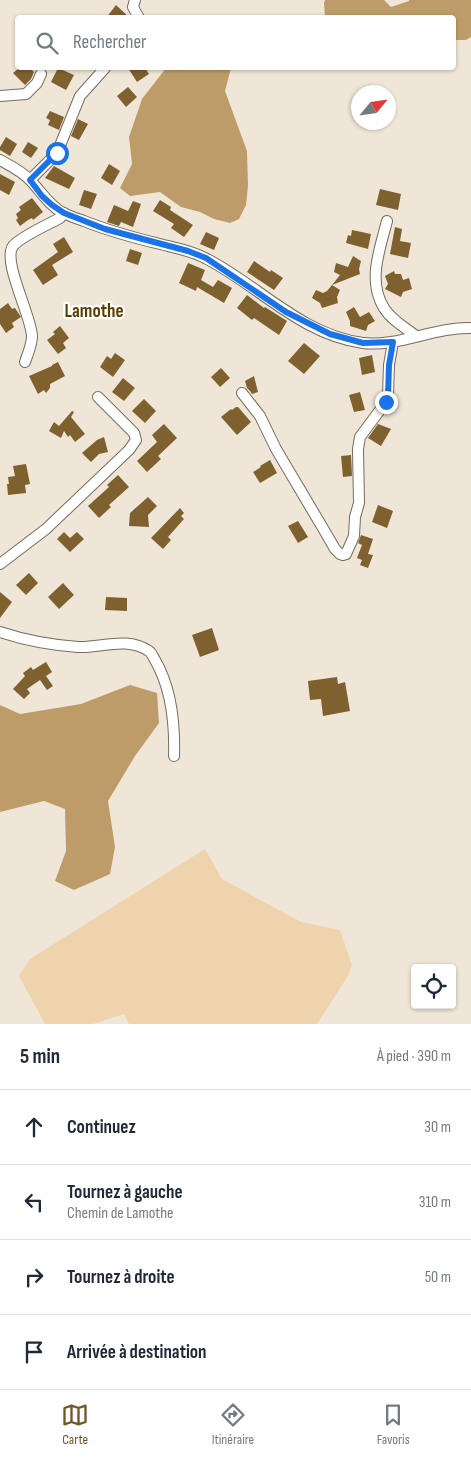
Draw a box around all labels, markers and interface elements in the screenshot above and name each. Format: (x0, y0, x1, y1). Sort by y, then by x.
search box (15, 15, 456, 70)
icon: search (33, 29, 61, 57)
text: Rechercher (73, 31, 147, 54)
north arrow (351, 85, 396, 130)
route start (46, 142, 69, 165)
district label: Lamothe (64, 300, 124, 323)
route end (375, 391, 398, 414)
map controls (411, 964, 456, 1009)
button: locate (411, 964, 456, 1009)
text: 5 min (20, 1044, 60, 1069)
text: À pied · 390 m (377, 1047, 451, 1066)
icon: ahead (20, 1113, 48, 1141)
text: Continuez (67, 1116, 136, 1139)
text: 30 m (424, 1118, 451, 1137)
text: Tournez à gauche (67, 1181, 183, 1204)
icon: left (20, 1188, 48, 1216)
text: 310 m (419, 1193, 451, 1212)
text: Chemin de Lamothe (67, 1204, 173, 1223)
icon: right (20, 1263, 48, 1291)
text: Tournez à droite (67, 1266, 175, 1289)
text: 50 m (425, 1268, 451, 1287)
icon: arrive (20, 1338, 48, 1366)
text: Arrivée à destination (67, 1341, 207, 1364)
tab: Carte (61, 1401, 89, 1448)
tab: Itinéraire (212, 1401, 254, 1448)
tab: Favoris (377, 1401, 410, 1448)

